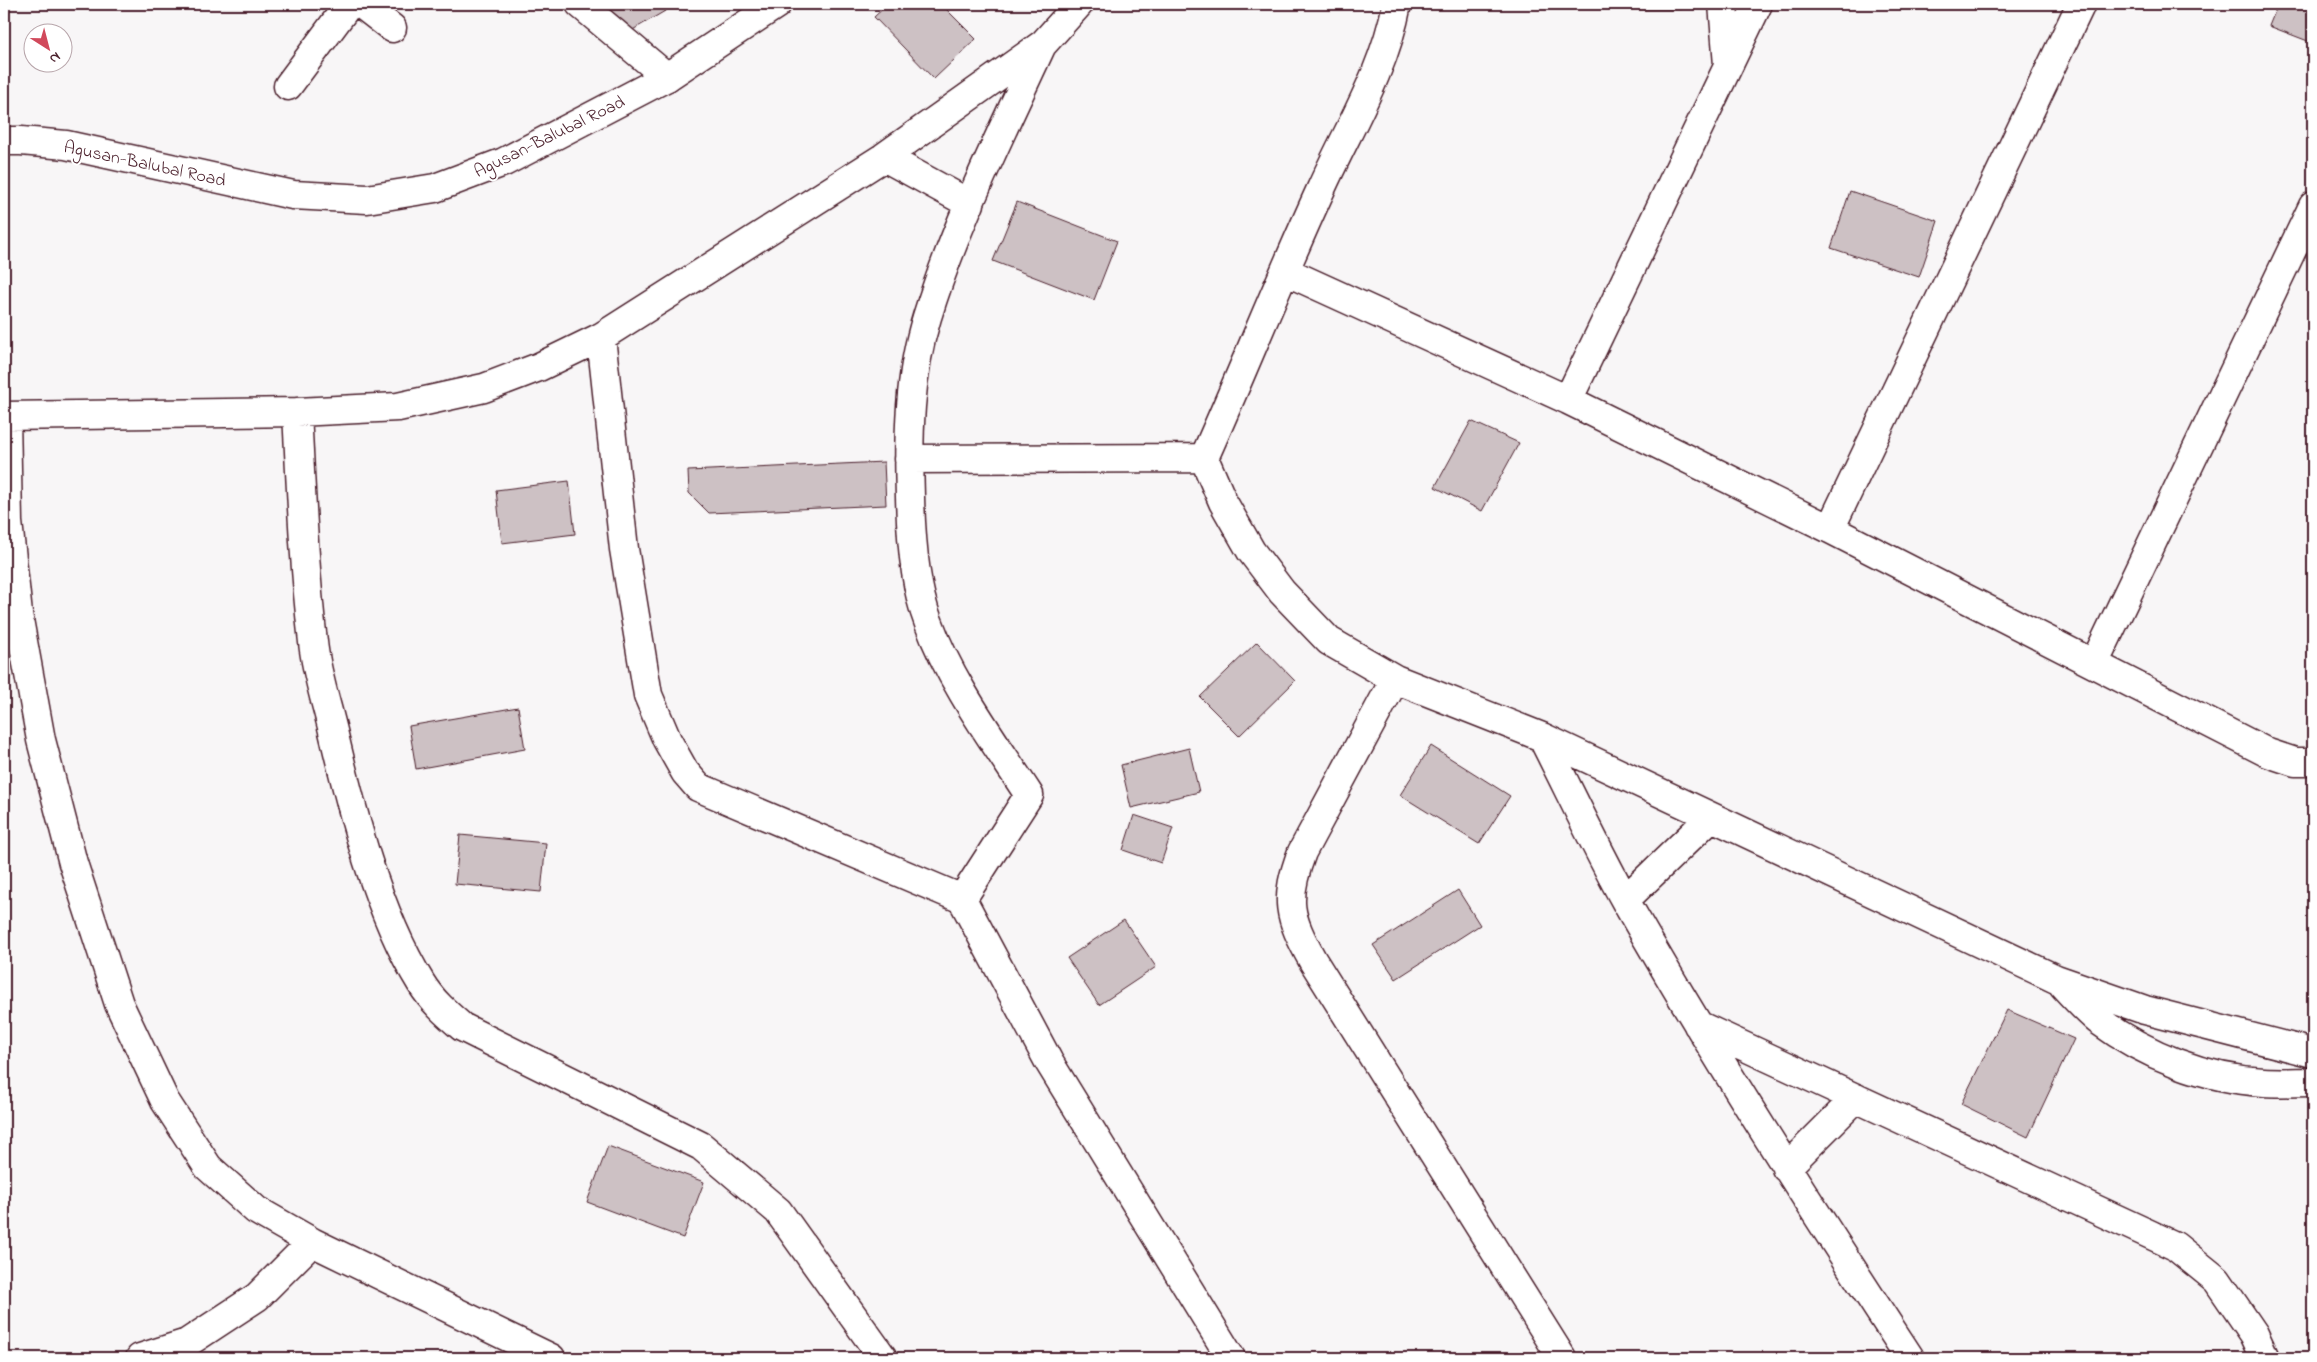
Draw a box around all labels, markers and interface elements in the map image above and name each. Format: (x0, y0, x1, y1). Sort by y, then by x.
north arrow (22, 22, 72, 72)
text: N (45, 46, 65, 69)
street label: Agusan-Balubal Road (470, 90, 630, 187)
street label: Agusan-Balubal Road (61, 135, 228, 196)

